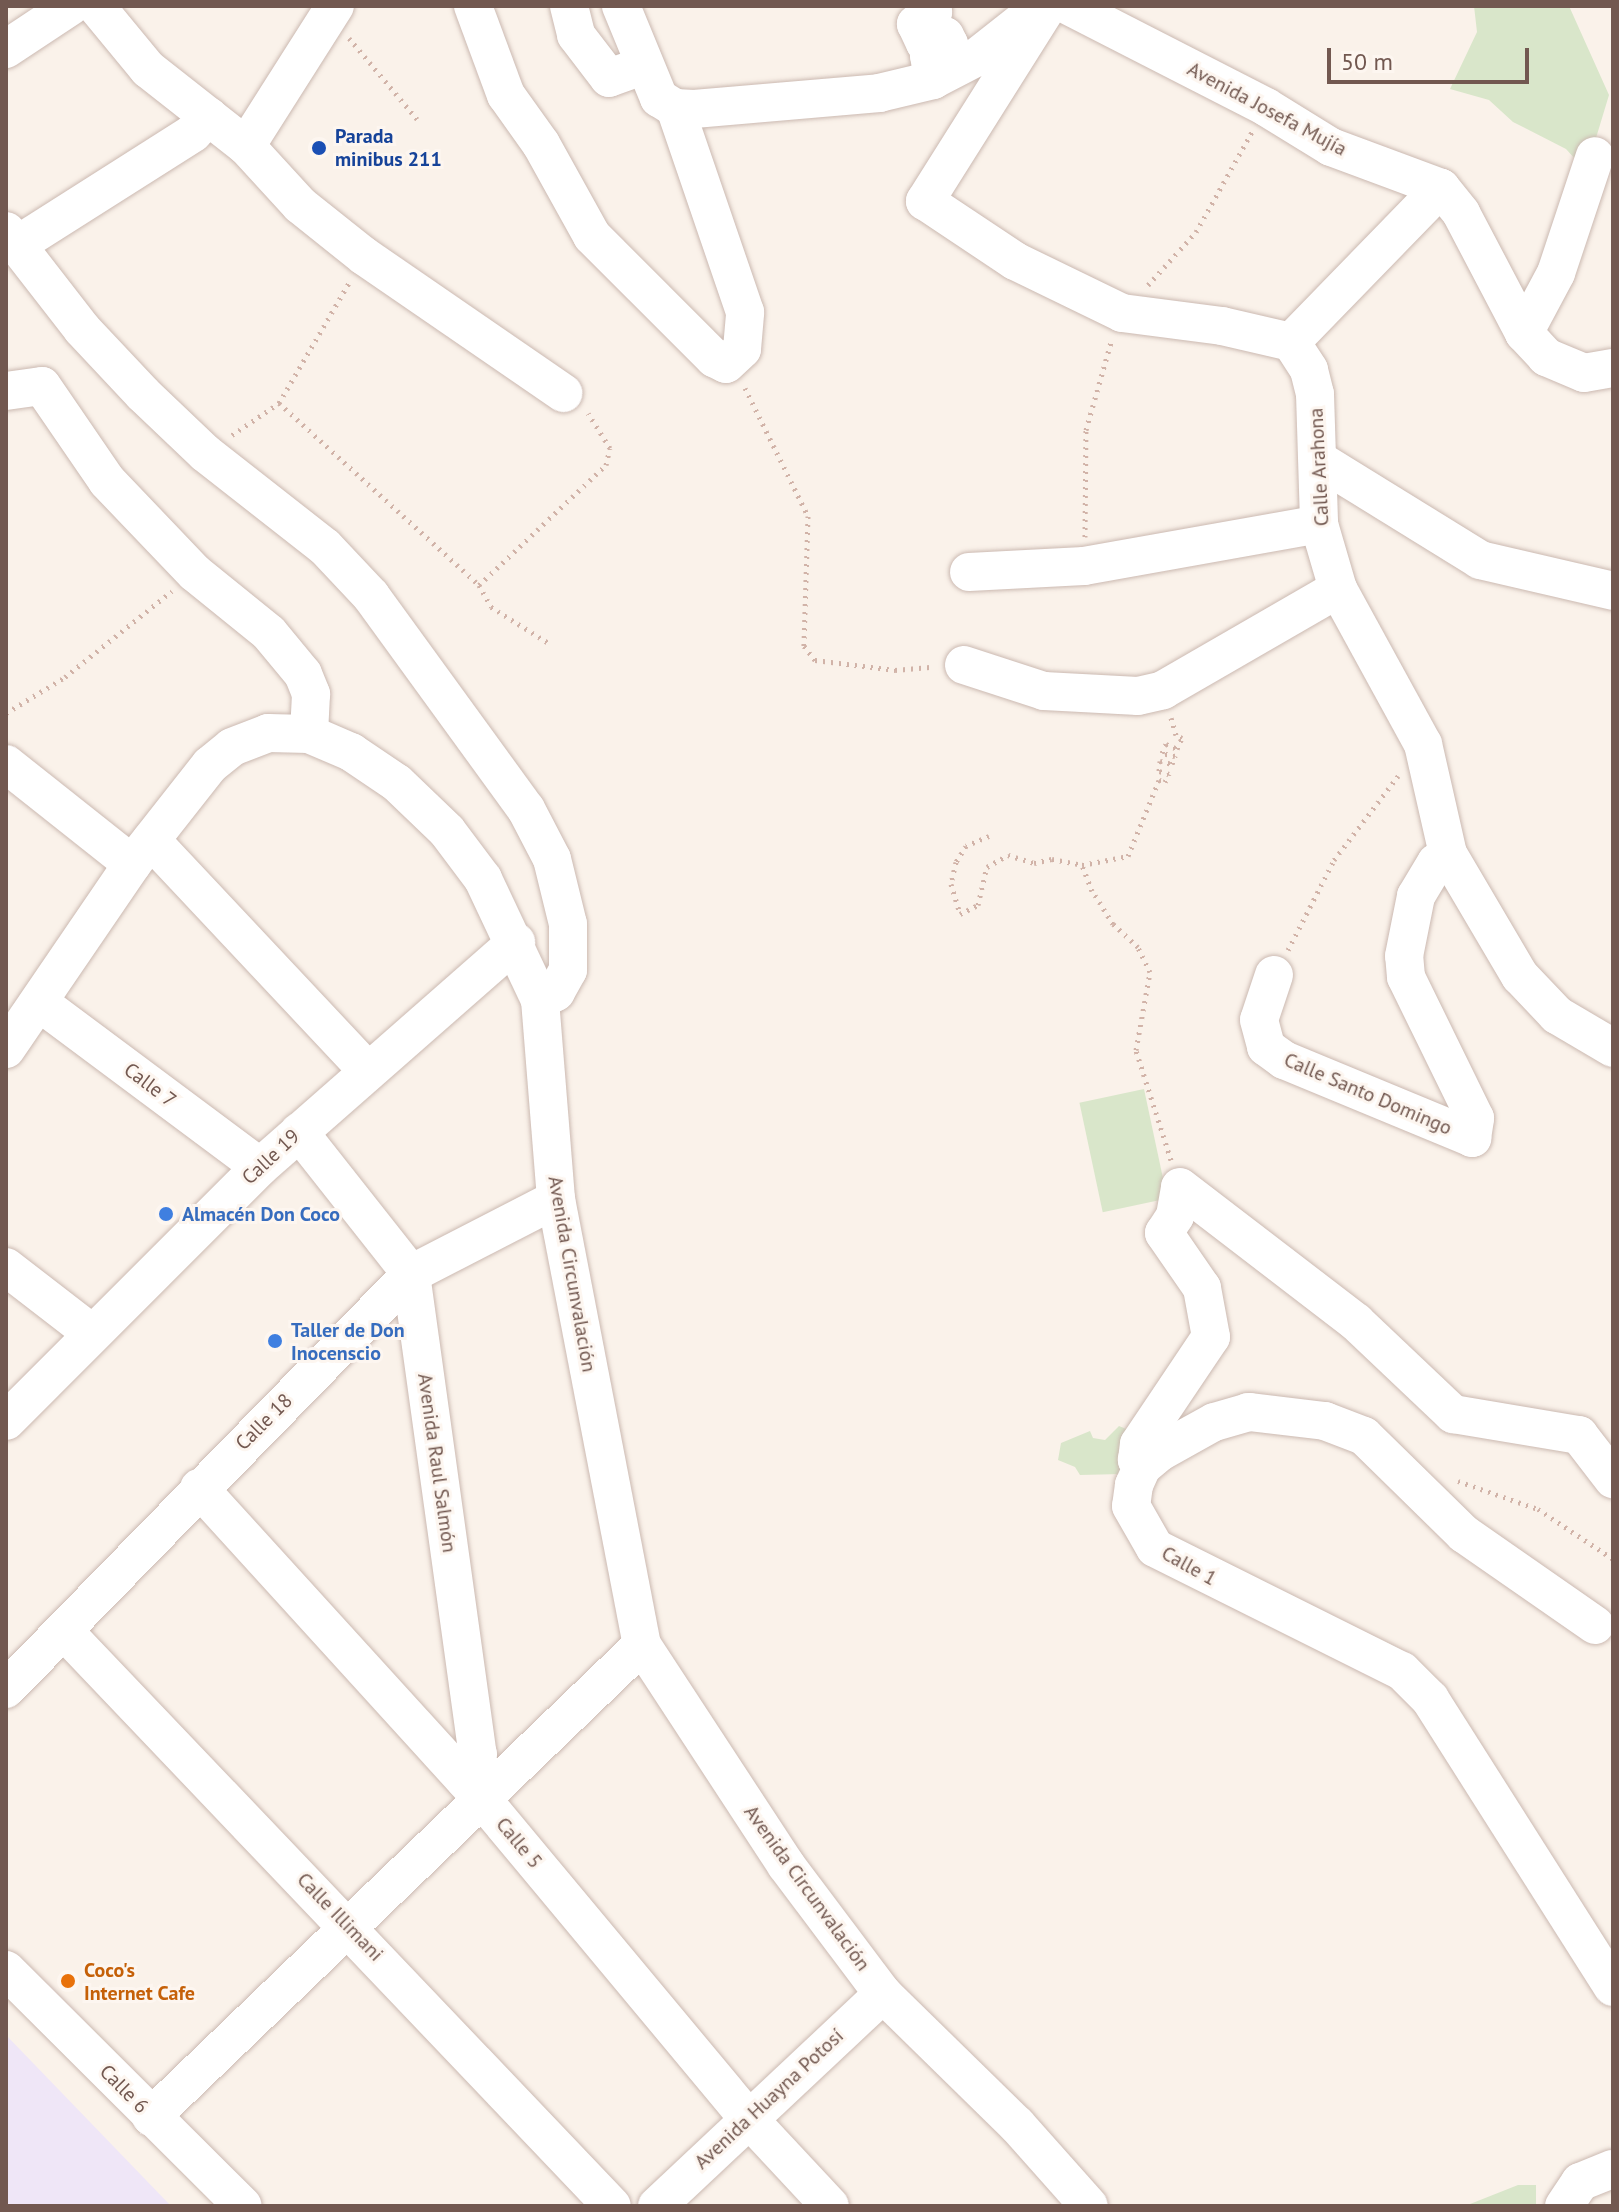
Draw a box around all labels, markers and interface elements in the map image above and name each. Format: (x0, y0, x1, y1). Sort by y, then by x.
scale bar (1331, 32, 1533, 82)
text: 50 m (1341, 46, 1393, 77)
street label: Avenida Josefa Mujía (1183, 57, 1351, 161)
place label: Parada minibus 211 (335, 124, 442, 171)
marker: Parada minibus 211 (310, 139, 328, 157)
street label: Calle Arahona (1304, 407, 1334, 527)
street label: Calle Santo Domingo (1280, 1048, 1456, 1140)
street label: Calle 7 (119, 1058, 181, 1112)
street label: Calle 19 (237, 1124, 305, 1190)
street label: Avenida Circunvalación (543, 1174, 601, 1374)
place label: Almacén Don Coco (182, 1202, 340, 1226)
marker: Almacén Don Coco (157, 1205, 175, 1223)
place label: Taller de Don Inocenscio (291, 1318, 405, 1365)
marker: Taller de Don Inocenscio (266, 1332, 284, 1350)
street label: Avenida Raul Salmón (413, 1372, 461, 1554)
street label: Calle 18 (231, 1389, 297, 1455)
street label: Calle 1 (1157, 1541, 1221, 1591)
street label: Avenida Circunvalación (739, 1801, 875, 1975)
street label: Calle 5 (491, 1813, 547, 1873)
street label: Calle Illimani (292, 1868, 388, 1966)
place label: Coco's Internet Cafe (84, 1958, 195, 2005)
marker: Coco's Internet Cafe (59, 1972, 77, 1990)
street label: Avenida Huayna Potosí (690, 2024, 848, 2174)
street label: Calle 6 (95, 2060, 153, 2118)

